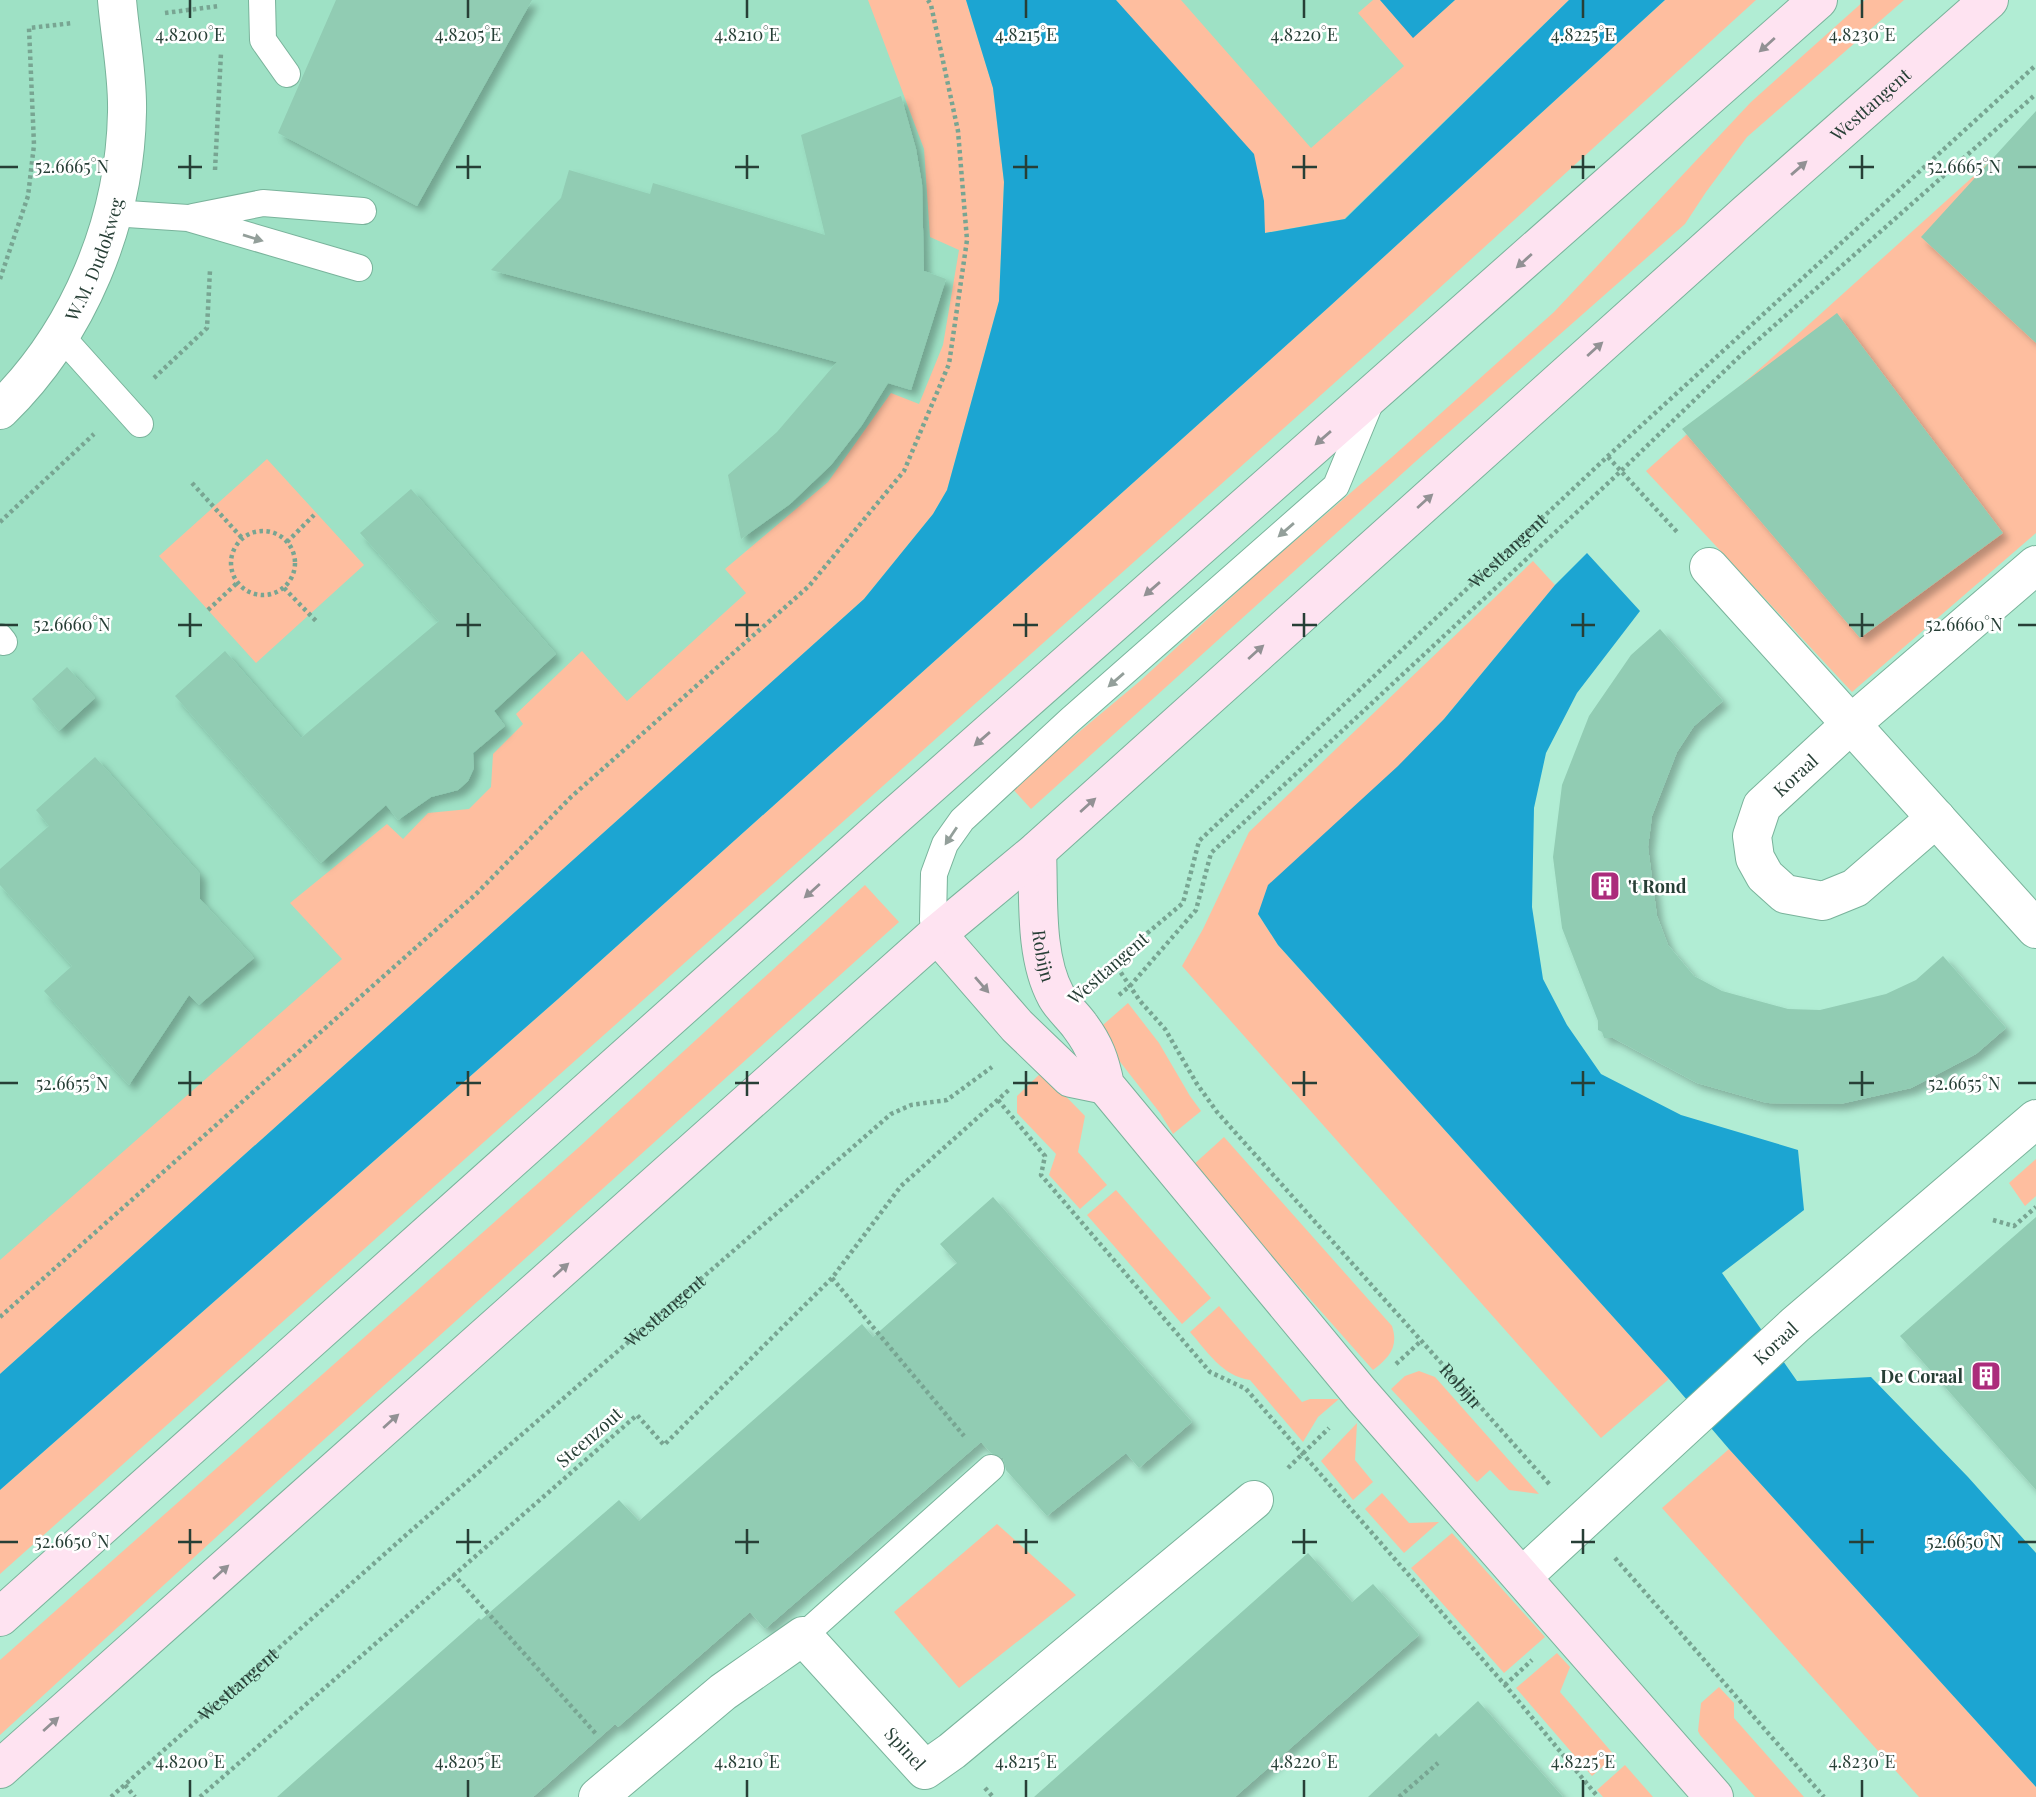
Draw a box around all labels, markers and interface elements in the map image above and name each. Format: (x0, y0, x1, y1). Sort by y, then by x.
text: 4.8200°E (155, 22, 225, 46)
text: 4.8205°E (435, 22, 501, 46)
text: 4.8210°E (714, 22, 780, 46)
text: 4.8215°E (995, 22, 1057, 46)
text: 4.8220°E (1270, 22, 1338, 46)
text: 4.8225°E (1551, 22, 1615, 46)
text: 4.8230°E (1829, 22, 1895, 46)
one-way arrow (1758, 37, 1776, 53)
street label: Westtangent (1824, 62, 1916, 147)
text: 52.6665°N (35, 154, 110, 178)
text: 52.6665°N (1927, 154, 2002, 178)
one-way arrow (1790, 160, 1807, 176)
street label: W.M. Dudokweg (59, 195, 128, 326)
one-way arrow (243, 233, 264, 244)
one-way arrow (1515, 253, 1532, 268)
one-way arrow (1586, 342, 1603, 357)
one-way arrow (1314, 430, 1332, 446)
one-way arrow (1416, 493, 1434, 509)
street label: Westtangent (1463, 507, 1553, 594)
one-way arrow (1278, 521, 1295, 537)
one-way arrow (1143, 581, 1161, 597)
text: 52.6660°N (33, 612, 111, 636)
text: 52.6660°N (1925, 612, 2003, 636)
one-way arrow (1247, 645, 1264, 661)
one-way arrow (1107, 672, 1124, 687)
one-way arrow (973, 731, 990, 747)
street label: Koraal (1768, 749, 1823, 802)
one-way arrow (1079, 798, 1096, 813)
one-way arrow (945, 827, 958, 846)
building icon: 't Rond (1588, 869, 1622, 903)
place label: 't Rond (1628, 874, 1687, 898)
one-way arrow (803, 882, 820, 898)
street label: Westtangent (1062, 926, 1154, 1010)
street label: Robijn (1027, 929, 1061, 985)
one-way arrow (974, 977, 989, 994)
text: 52.6655°N (36, 1071, 109, 1095)
text: 52.6655°N (1928, 1071, 2001, 1095)
one-way arrow (552, 1262, 570, 1278)
street label: Westtangent (618, 1268, 710, 1353)
street label: Koraal (1748, 1316, 1803, 1370)
street label: Robijn (1434, 1358, 1488, 1413)
building icon: De Coraal (1969, 1359, 2003, 1393)
place label: De Coraal (1880, 1364, 1963, 1388)
street label: Steenzout (551, 1401, 628, 1472)
one-way arrow (382, 1413, 400, 1429)
text: 52.6650°N (34, 1529, 110, 1553)
text: 52.6650°N (1926, 1529, 2002, 1553)
one-way arrow (212, 1565, 229, 1581)
street label: Westtangent (192, 1642, 284, 1727)
one-way arrow (42, 1716, 59, 1732)
street label: Spinel (880, 1722, 931, 1775)
text: 4.8200°E (155, 1749, 225, 1773)
text: 4.8205°E (435, 1749, 501, 1773)
text: 4.8210°E (714, 1749, 780, 1773)
text: 4.8215°E (995, 1749, 1057, 1773)
text: 4.8220°E (1270, 1749, 1338, 1773)
text: 4.8225°E (1551, 1749, 1615, 1773)
text: 4.8230°E (1829, 1749, 1895, 1773)

